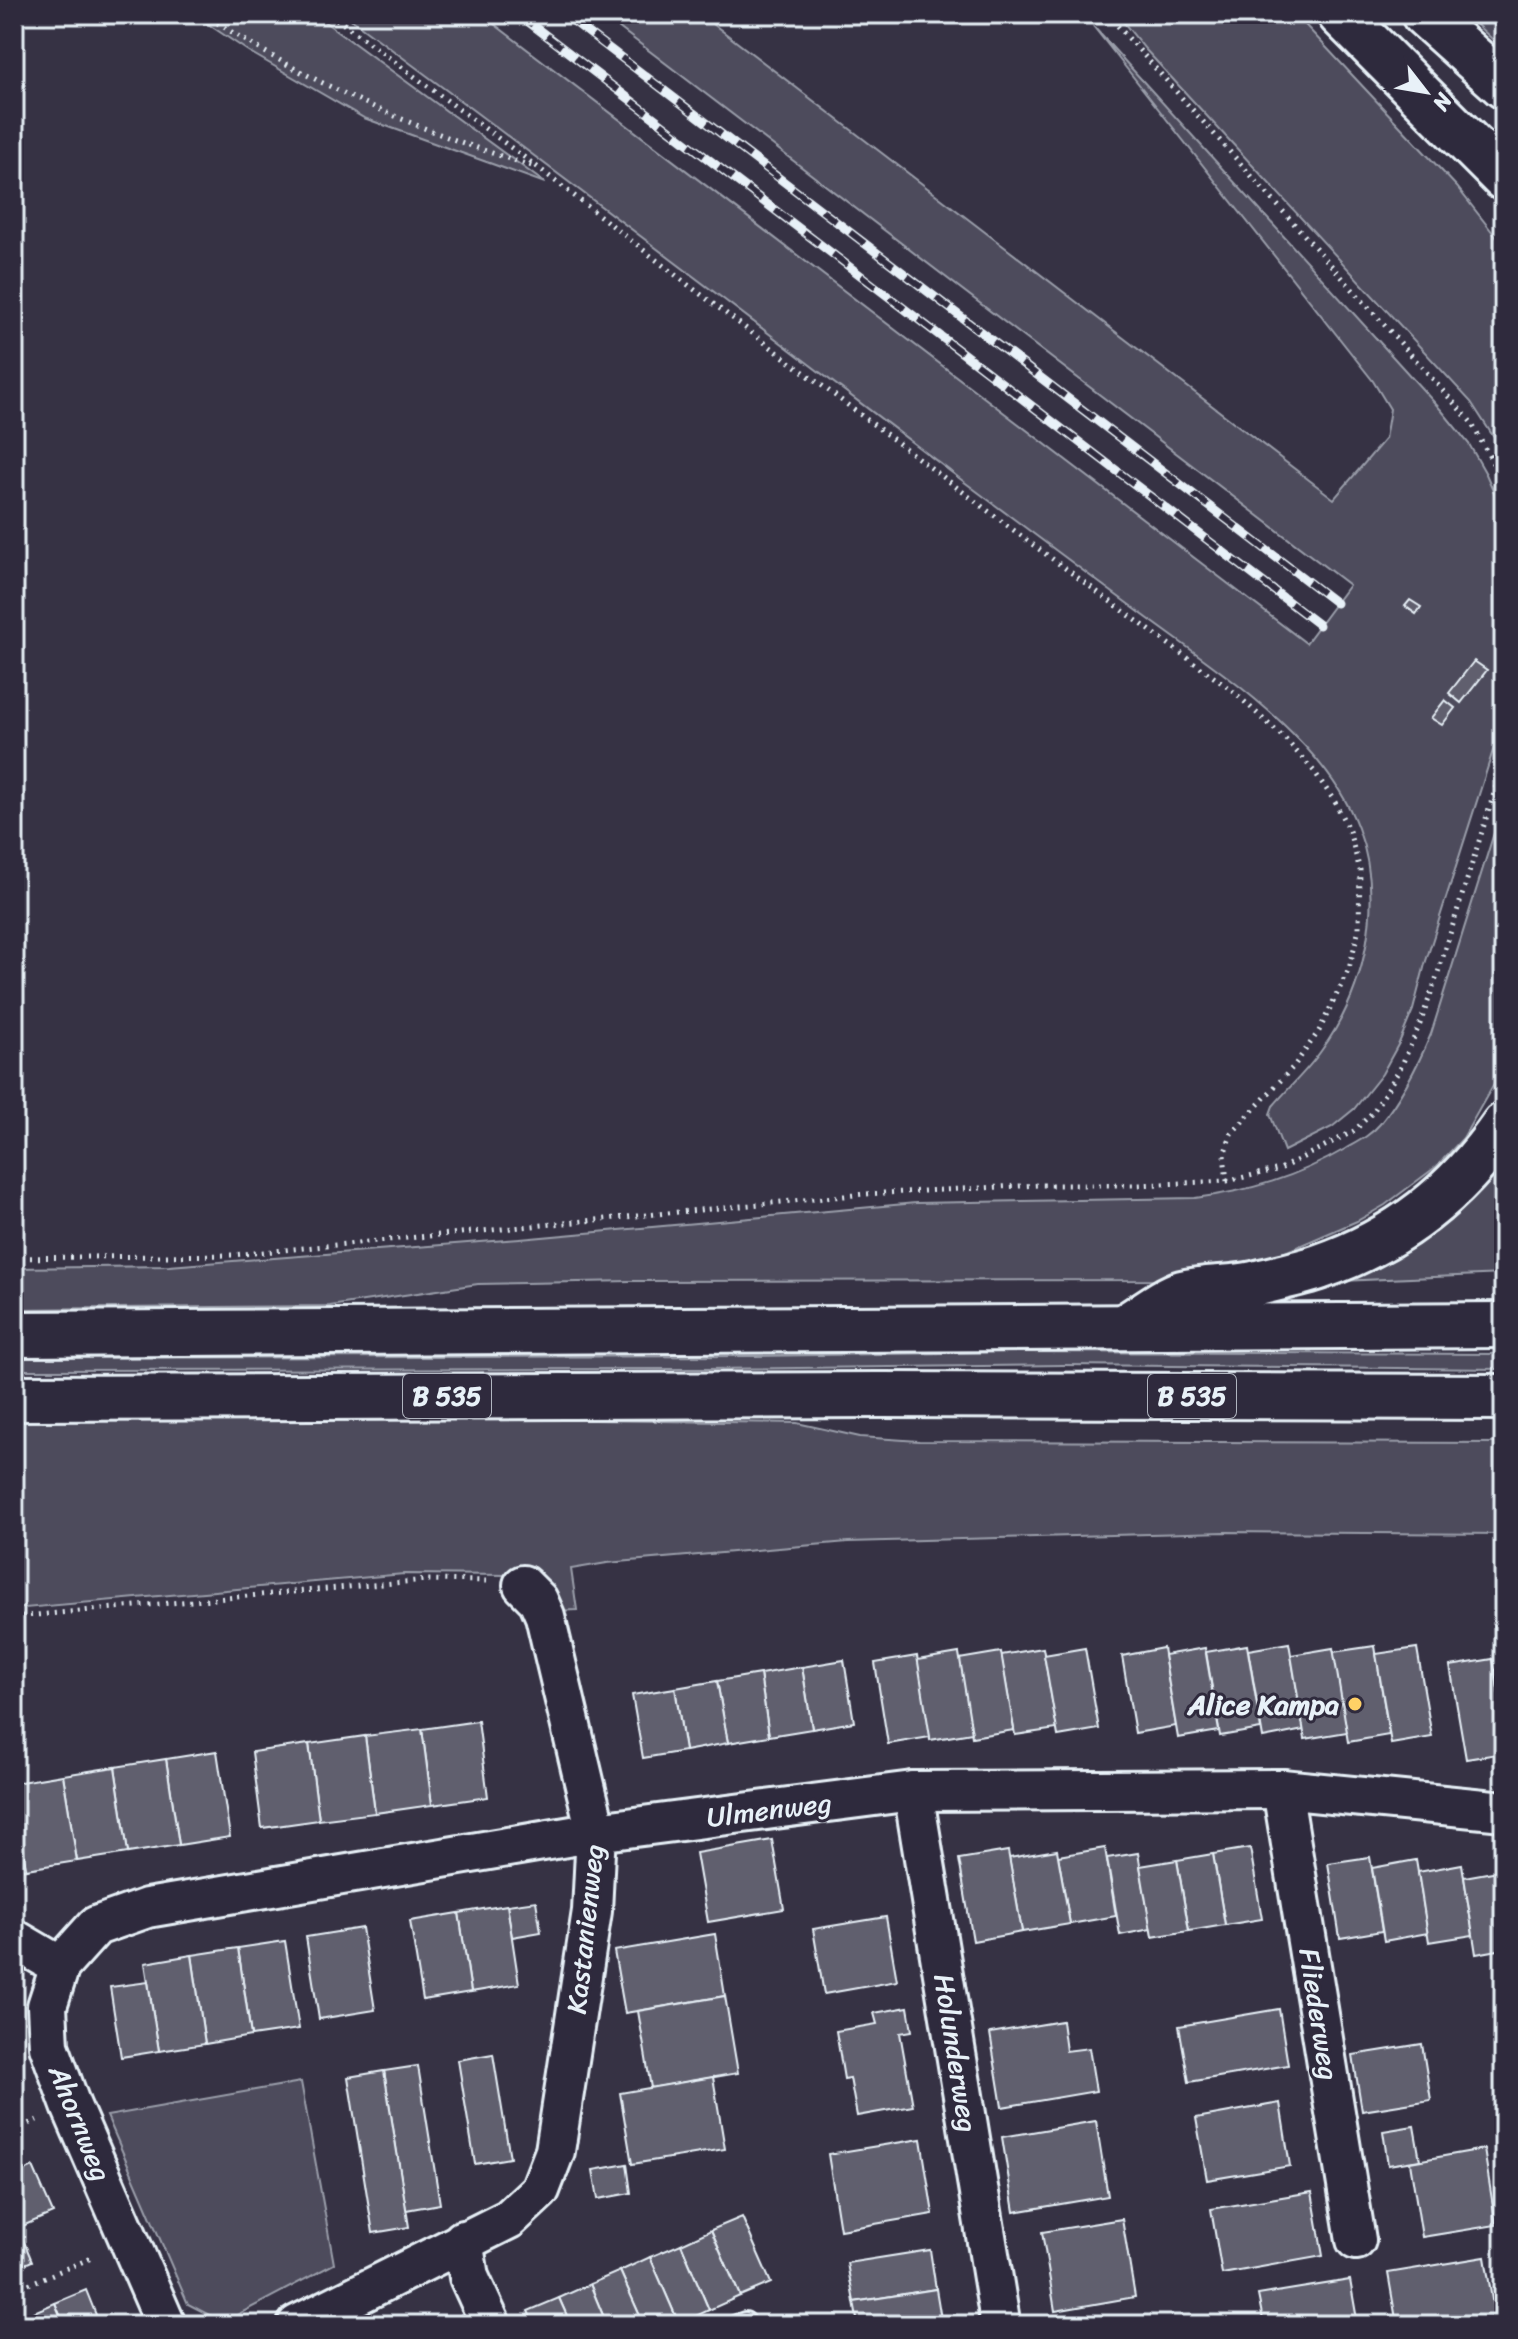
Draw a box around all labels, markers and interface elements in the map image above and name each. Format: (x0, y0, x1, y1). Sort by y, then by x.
north arrow (1386, 52, 1466, 132)
text: N (1422, 85, 1464, 119)
road number: B 535 (403, 1374, 491, 1418)
road number: B 535 (1148, 1374, 1236, 1418)
place label: Alice Kampa (1187, 1680, 1339, 1729)
marker: Alice Kampa (1346, 1695, 1364, 1713)
street label: Ulmenweg (704, 1778, 834, 1842)
street label: Kastanienweg (552, 1842, 618, 2016)
street label: Fliederweg (1284, 1944, 1354, 2084)
street label: Holunderweg (919, 1970, 993, 2136)
street label: Ahornweg (34, 2056, 126, 2189)

